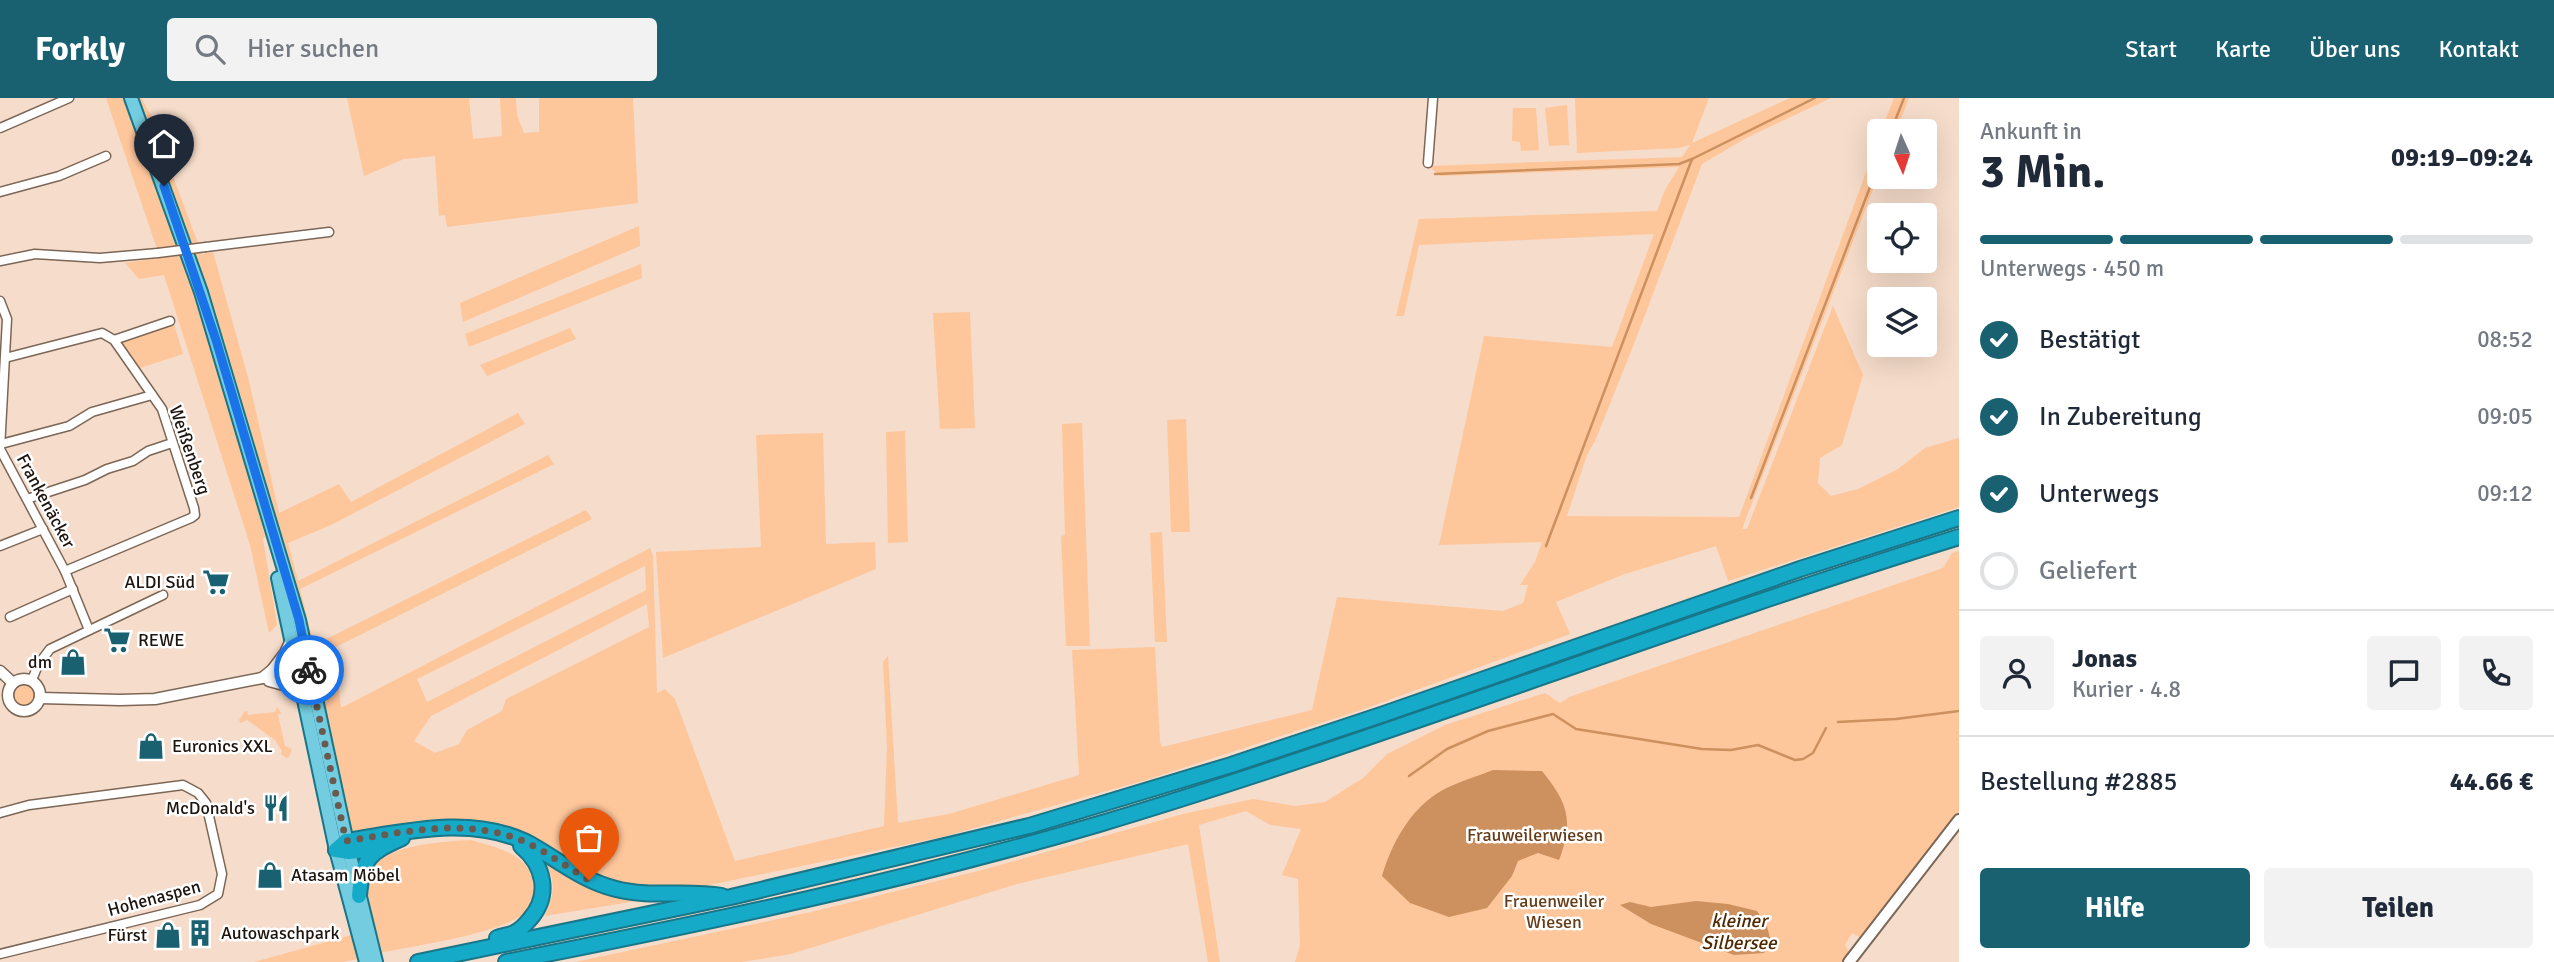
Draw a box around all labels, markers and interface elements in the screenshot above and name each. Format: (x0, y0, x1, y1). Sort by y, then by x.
search box (167, 18, 657, 81)
text: Forkly (35, 29, 125, 70)
icon: search (191, 30, 229, 68)
text: Hier suchen (247, 33, 379, 65)
text: Start (2125, 34, 2177, 64)
text: Karte (2215, 34, 2271, 64)
text: Über uns (2309, 34, 2401, 64)
text: Kontakt (2439, 34, 2519, 64)
pin (134, 114, 194, 186)
text: Ankunft in (1980, 117, 2082, 146)
north arrow (1867, 119, 1937, 189)
map controls (1867, 119, 1937, 357)
icon: home (145, 125, 183, 163)
text: 09:19–09:24 (2391, 142, 2533, 174)
text: 3 Min. (1980, 144, 2105, 200)
button: locate (1867, 203, 1937, 273)
text: Unterwegs · 450 m (1980, 254, 2164, 283)
button: layers (1867, 287, 1937, 357)
icon: check (1980, 321, 2018, 359)
text: Bestätigt (2039, 324, 2140, 356)
text: 08:52 (2477, 325, 2533, 354)
icon: check (1980, 398, 2018, 436)
text: In Zubereitung (2039, 401, 2202, 433)
street label: Weißenberg (164, 402, 216, 498)
text: 09:05 (2477, 402, 2533, 431)
street label: Frankenäcker (12, 450, 80, 552)
icon: check (1980, 475, 2018, 513)
text: Unterwegs (2039, 478, 2159, 510)
text: 09:12 (2477, 479, 2533, 508)
text: Geliefert (2039, 555, 2137, 587)
supermarket icon: ALDI Süd (201, 567, 231, 597)
place label: ALDI Süd (124, 571, 195, 593)
supermarket icon: REWE (102, 625, 132, 655)
place label: REWE (138, 629, 185, 651)
courier (274, 635, 344, 705)
button: person (1980, 636, 2054, 710)
button: chat (2367, 636, 2441, 710)
button: phone (2459, 636, 2533, 710)
text: Jonas (2072, 643, 2137, 675)
shop icon: dm (58, 647, 88, 677)
place label: dm (28, 651, 52, 673)
icon: bike (290, 651, 328, 689)
text: Kurier · 4.8 (2072, 675, 2181, 704)
shop icon: Euronics XXL (136, 731, 166, 761)
place label: Euronics XXL (172, 735, 273, 757)
text: Bestellung #2885 (1980, 766, 2177, 798)
text: 44.66 € (2450, 766, 2533, 798)
restaurant icon: McDonald's (261, 793, 291, 823)
place label: McDonald's (166, 797, 255, 819)
pin (559, 808, 619, 880)
icon: bag (570, 819, 608, 857)
park label: Frauweilerwiesen (1467, 824, 1603, 846)
shop icon: Atasam Möbel (255, 860, 285, 890)
place label: Atasam Möbel (291, 864, 400, 886)
button: Hilfe (1980, 868, 2250, 948)
button: Teilen (2264, 868, 2533, 948)
street label: Hohenaspen (105, 875, 203, 921)
park label: Frauenweiler Wiesen (1504, 890, 1605, 933)
water label: kleiner Silbersee (1701, 909, 1778, 955)
building icon: Autowaschpark (185, 918, 215, 948)
shop icon: Fürst (153, 920, 183, 950)
place label: Autowaschpark (221, 922, 339, 944)
place label: Fürst (107, 924, 147, 946)

